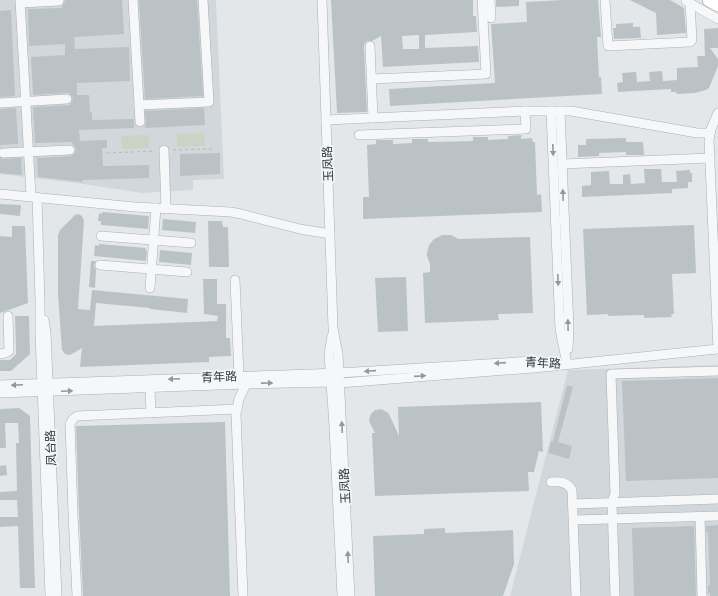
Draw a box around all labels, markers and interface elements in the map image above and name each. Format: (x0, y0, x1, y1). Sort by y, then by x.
one-way arrow (550, 144, 556, 157)
street label: 玉凤路 (319, 146, 336, 182)
one-way arrow (560, 189, 567, 201)
one-way arrow (555, 274, 562, 286)
one-way arrow (565, 319, 572, 331)
street label: 青年路 (525, 354, 561, 371)
one-way arrow (494, 359, 506, 366)
one-way arrow (364, 367, 376, 374)
street label: 青年路 (201, 368, 237, 385)
one-way arrow (414, 373, 426, 380)
one-way arrow (167, 376, 180, 382)
one-way arrow (261, 380, 274, 386)
one-way arrow (11, 381, 23, 388)
one-way arrow (61, 387, 73, 394)
one-way arrow (339, 420, 345, 433)
street label: 凤台路 (42, 430, 59, 466)
street label: 玉凤路 (336, 468, 353, 504)
one-way arrow (345, 550, 351, 563)

